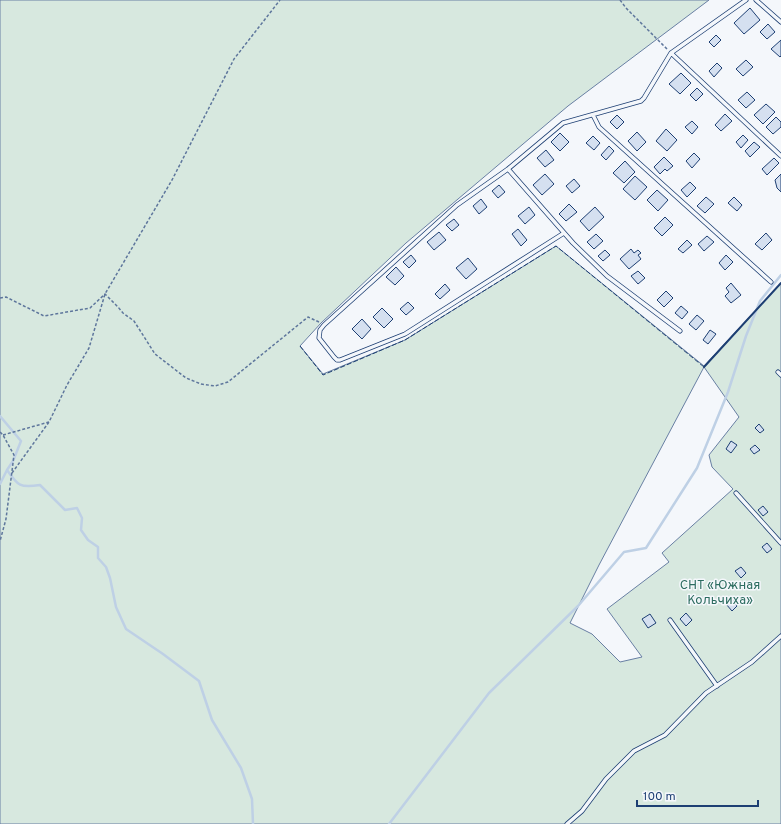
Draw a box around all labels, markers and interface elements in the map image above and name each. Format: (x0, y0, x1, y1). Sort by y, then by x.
park label: СНТ «Южная Кольчиха» (680, 578, 760, 609)
scale bar (637, 782, 758, 808)
text: 100 m (643, 789, 676, 805)

